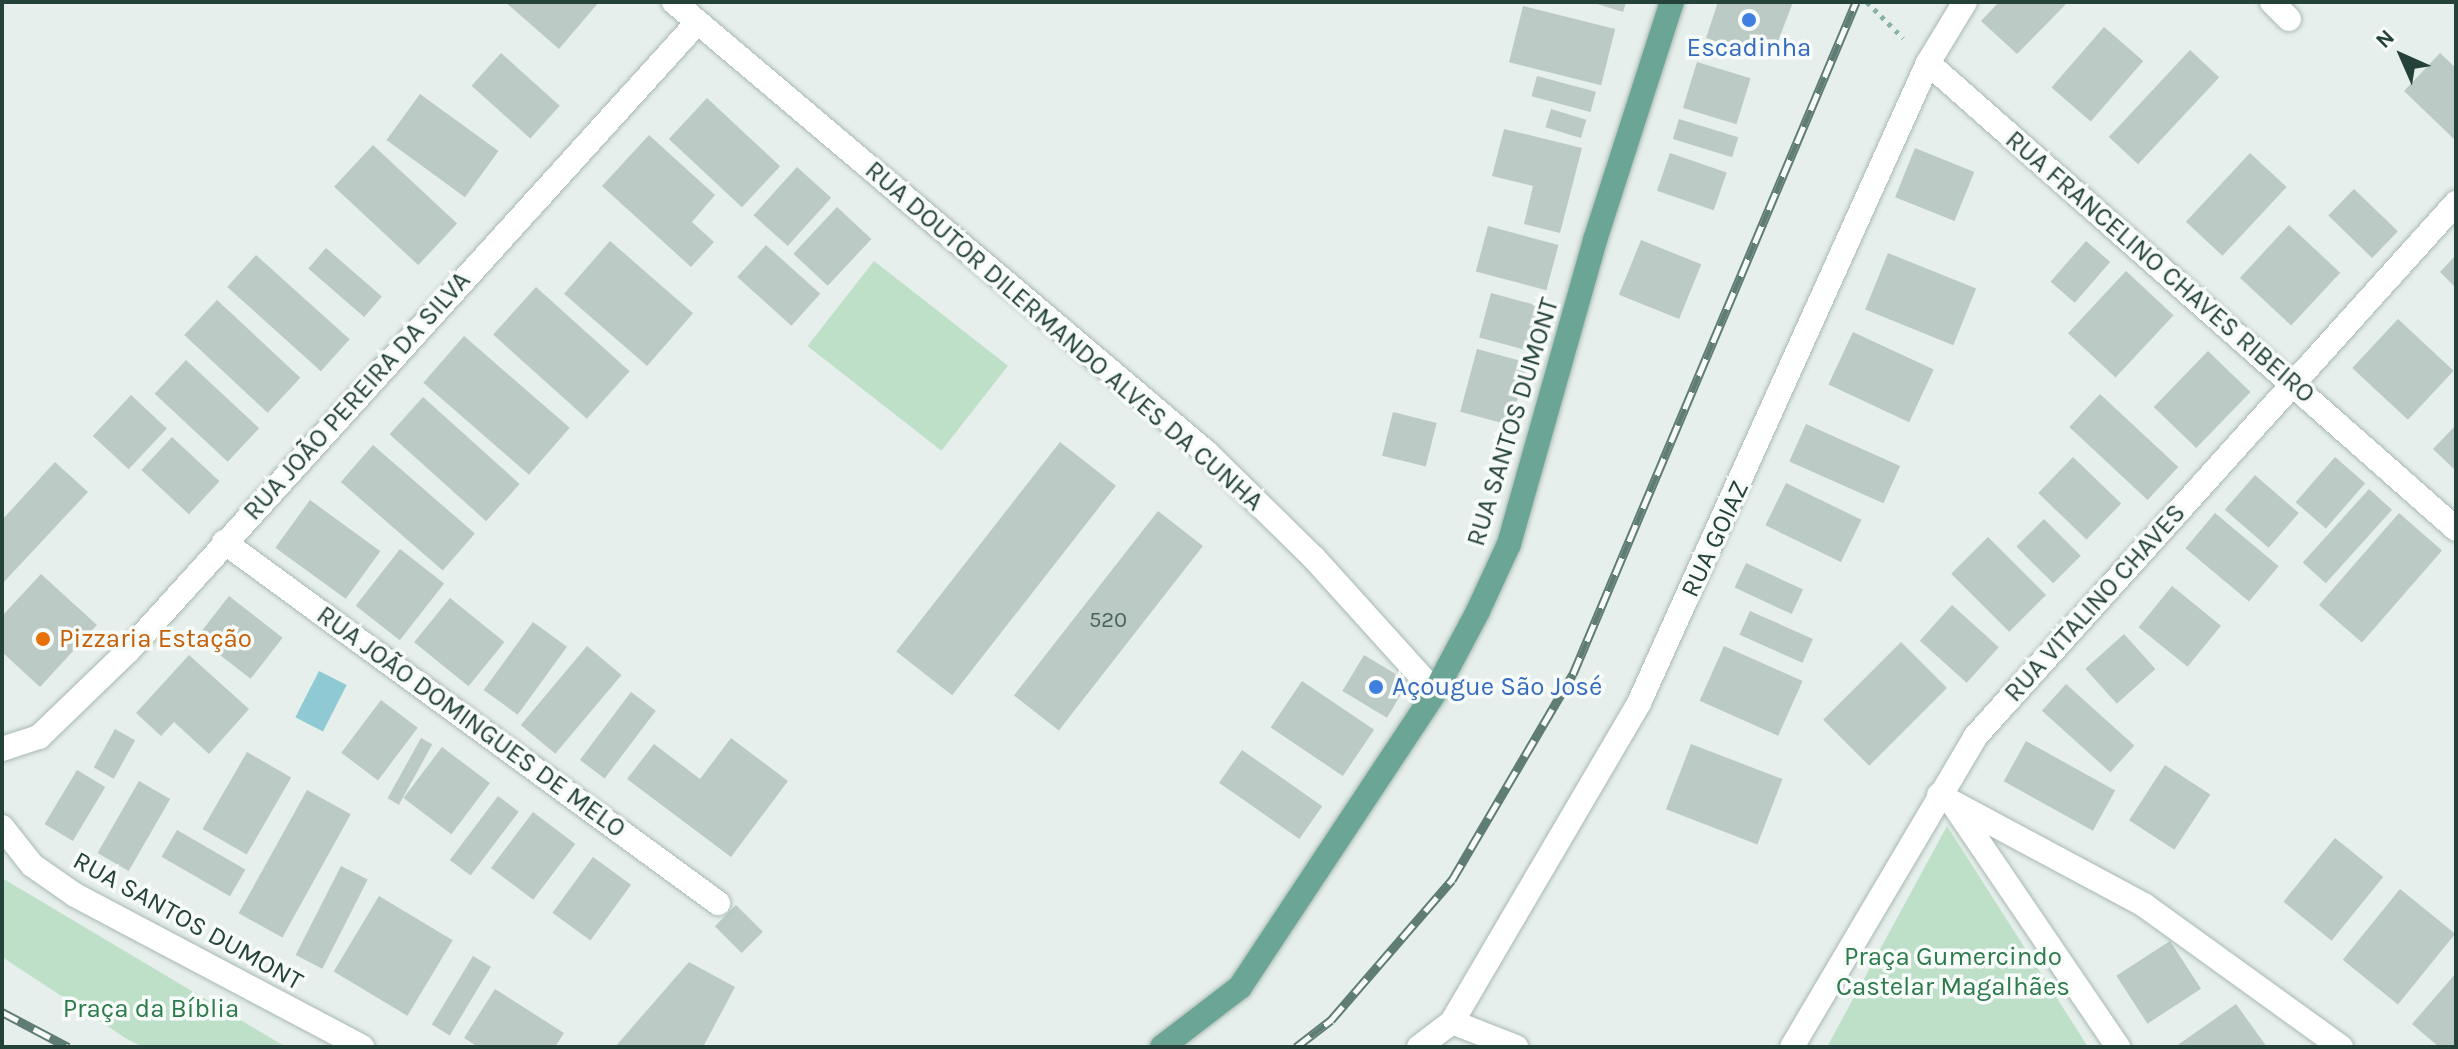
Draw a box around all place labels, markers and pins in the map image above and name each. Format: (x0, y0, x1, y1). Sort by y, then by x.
marker: Escadinha (1740, 11, 1758, 29)
place label: Escadinha (1687, 32, 1811, 64)
place label: Pizzaria Estação (59, 623, 252, 655)
marker: Pizzaria Estação (34, 630, 52, 648)
place label: Açougue São José (1392, 671, 1602, 703)
marker: Açougue São José (1367, 678, 1385, 696)

